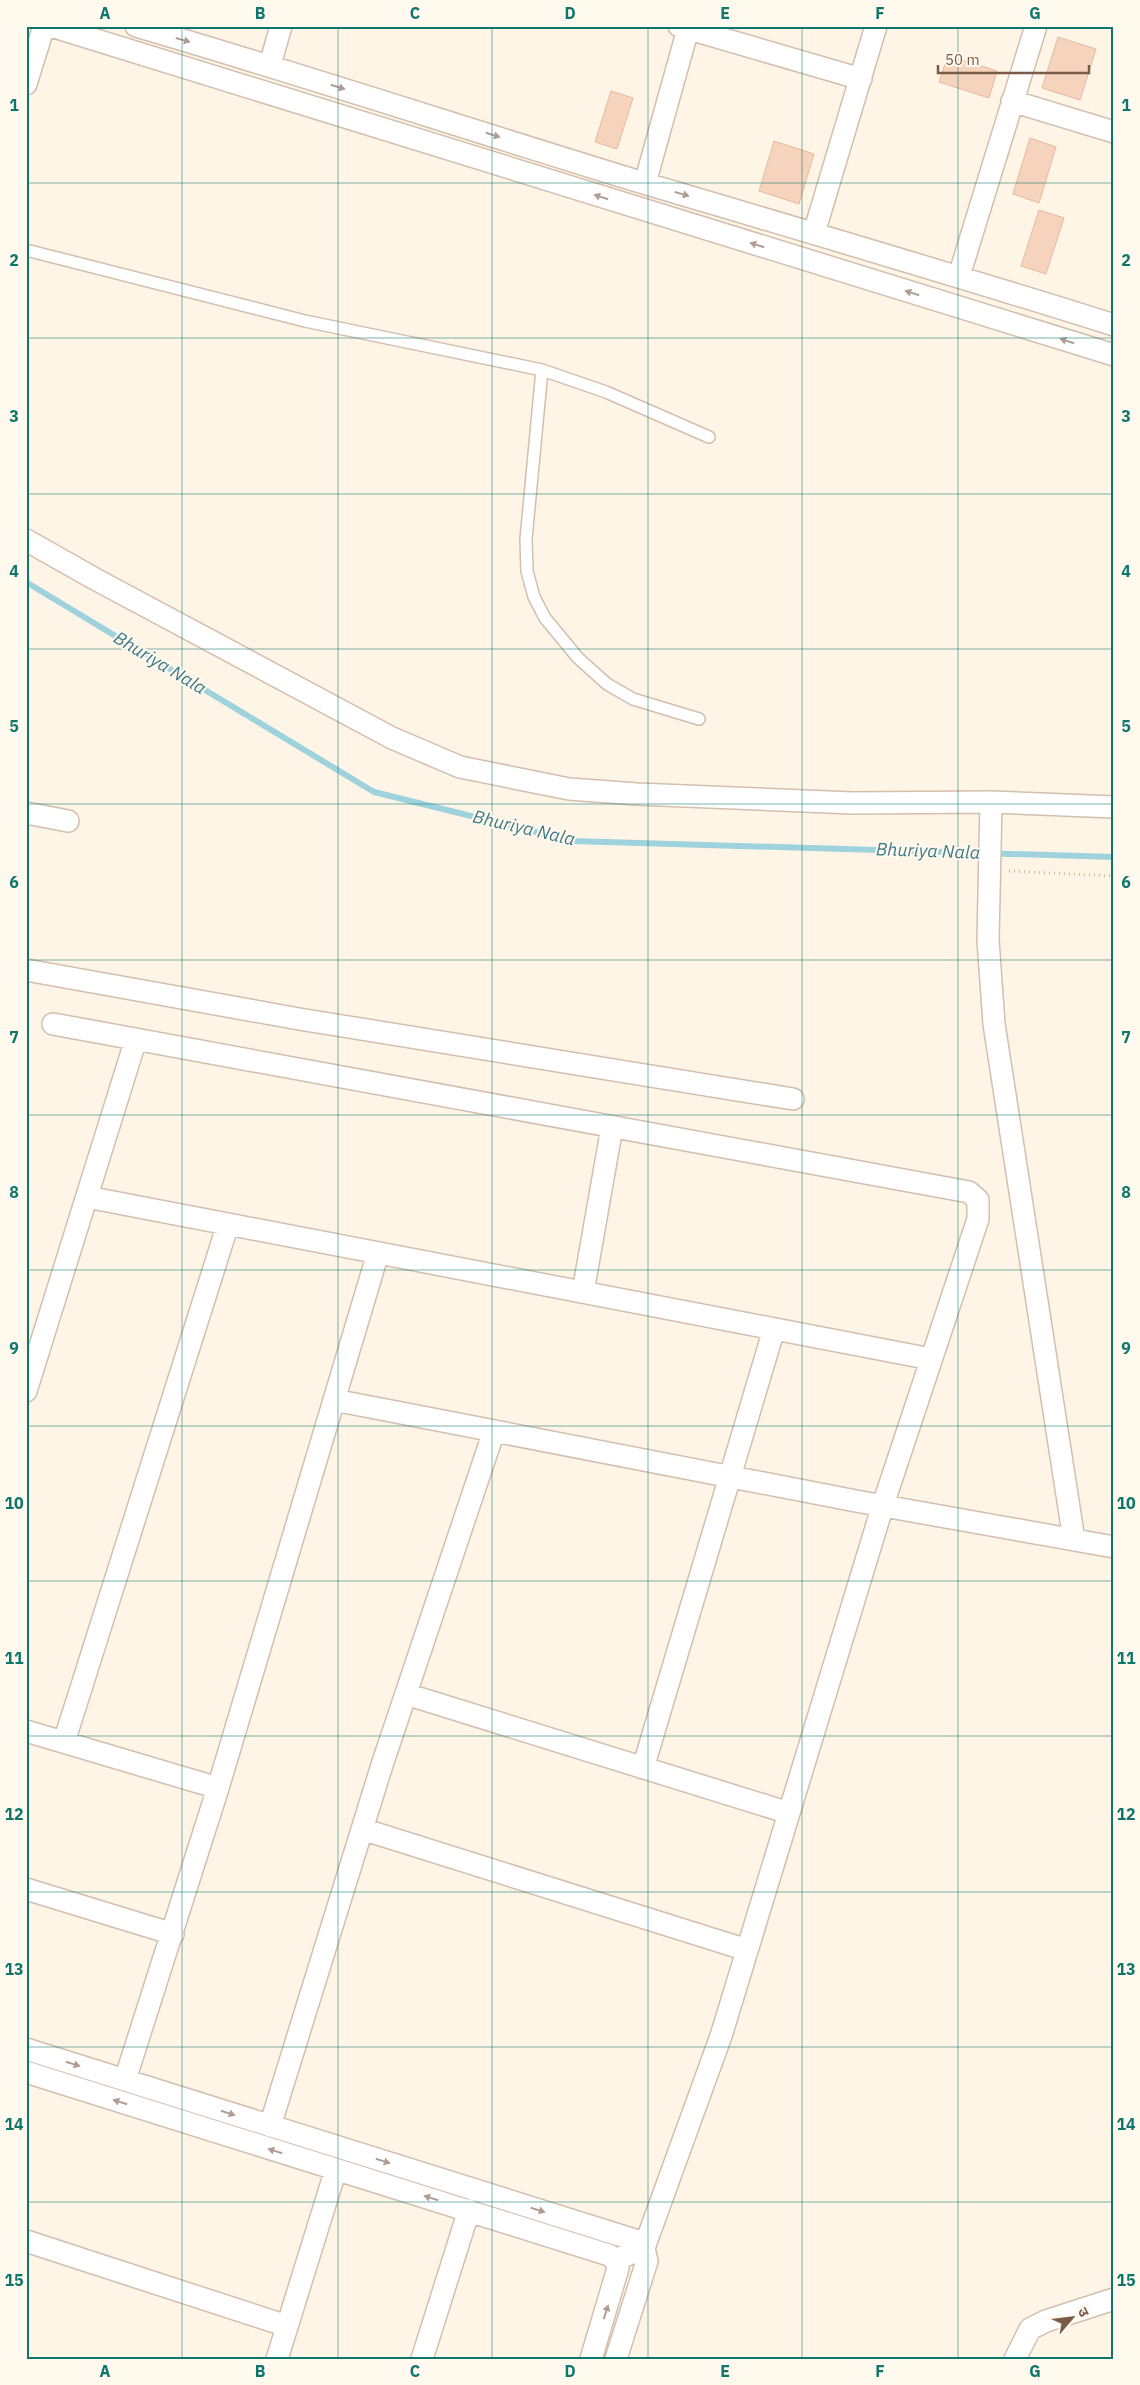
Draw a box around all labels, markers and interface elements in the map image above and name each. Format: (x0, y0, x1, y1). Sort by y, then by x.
text: A (100, 3, 111, 23)
text: B (255, 3, 266, 23)
text: C (410, 3, 420, 23)
text: D (564, 3, 576, 23)
text: E (720, 3, 730, 23)
text: F (875, 3, 885, 23)
text: G (1029, 3, 1041, 23)
one-way arrow (175, 36, 190, 44)
scale bar (938, 42, 1089, 74)
text: 50 m (945, 50, 980, 69)
one-way arrow (331, 83, 346, 91)
text: 1 (9, 95, 19, 115)
text: 1 (1121, 95, 1131, 115)
one-way arrow (486, 132, 501, 140)
one-way arrow (675, 190, 690, 198)
one-way arrow (594, 192, 609, 200)
one-way arrow (749, 240, 764, 248)
text: 2 (9, 250, 19, 270)
text: 2 (1121, 250, 1131, 270)
one-way arrow (904, 288, 919, 296)
one-way arrow (1059, 336, 1074, 344)
text: 3 (9, 406, 19, 426)
text: 3 (1121, 406, 1131, 426)
text: 4 (9, 561, 19, 581)
text: 4 (1121, 561, 1131, 581)
water label: Bhuriya Nala (110, 626, 211, 699)
text: 5 (9, 716, 19, 736)
text: 5 (1121, 716, 1131, 736)
water label: Bhuriya Nala (471, 805, 577, 850)
water label: Bhuriya Nala (876, 837, 981, 864)
text: 6 (9, 872, 19, 892)
text: 6 (1121, 872, 1131, 892)
text: 7 (9, 1027, 19, 1047)
text: 7 (1121, 1027, 1131, 1047)
text: 8 (9, 1182, 19, 1202)
text: 8 (1121, 1182, 1131, 1202)
text: 9 (9, 1338, 19, 1358)
text: 9 (1121, 1338, 1131, 1358)
text: 10 (4, 1493, 24, 1513)
text: 10 (1116, 1493, 1136, 1513)
text: 11 (4, 1648, 24, 1668)
text: 11 (1116, 1648, 1136, 1668)
text: 12 (4, 1804, 24, 1824)
text: 12 (1116, 1804, 1136, 1824)
text: 13 (4, 1959, 24, 1979)
text: 13 (1116, 1959, 1136, 1979)
one-way arrow (65, 2061, 80, 2068)
one-way arrow (113, 2098, 128, 2105)
one-way arrow (220, 2109, 235, 2117)
text: 14 (4, 2114, 24, 2134)
text: 14 (1116, 2114, 1136, 2134)
one-way arrow (268, 2146, 283, 2154)
one-way arrow (375, 2158, 390, 2166)
one-way arrow (423, 2194, 438, 2202)
one-way arrow (531, 2206, 546, 2214)
text: 15 (4, 2270, 24, 2290)
text: 15 (1116, 2270, 1136, 2290)
north arrow (1048, 2292, 1098, 2342)
text: उ (1074, 2304, 1094, 2320)
one-way arrow (602, 2305, 610, 2320)
text: A (100, 2361, 111, 2381)
text: B (255, 2361, 266, 2381)
text: C (410, 2361, 420, 2381)
text: D (564, 2361, 576, 2381)
text: E (720, 2361, 730, 2381)
text: F (875, 2361, 885, 2381)
text: G (1029, 2361, 1041, 2381)

